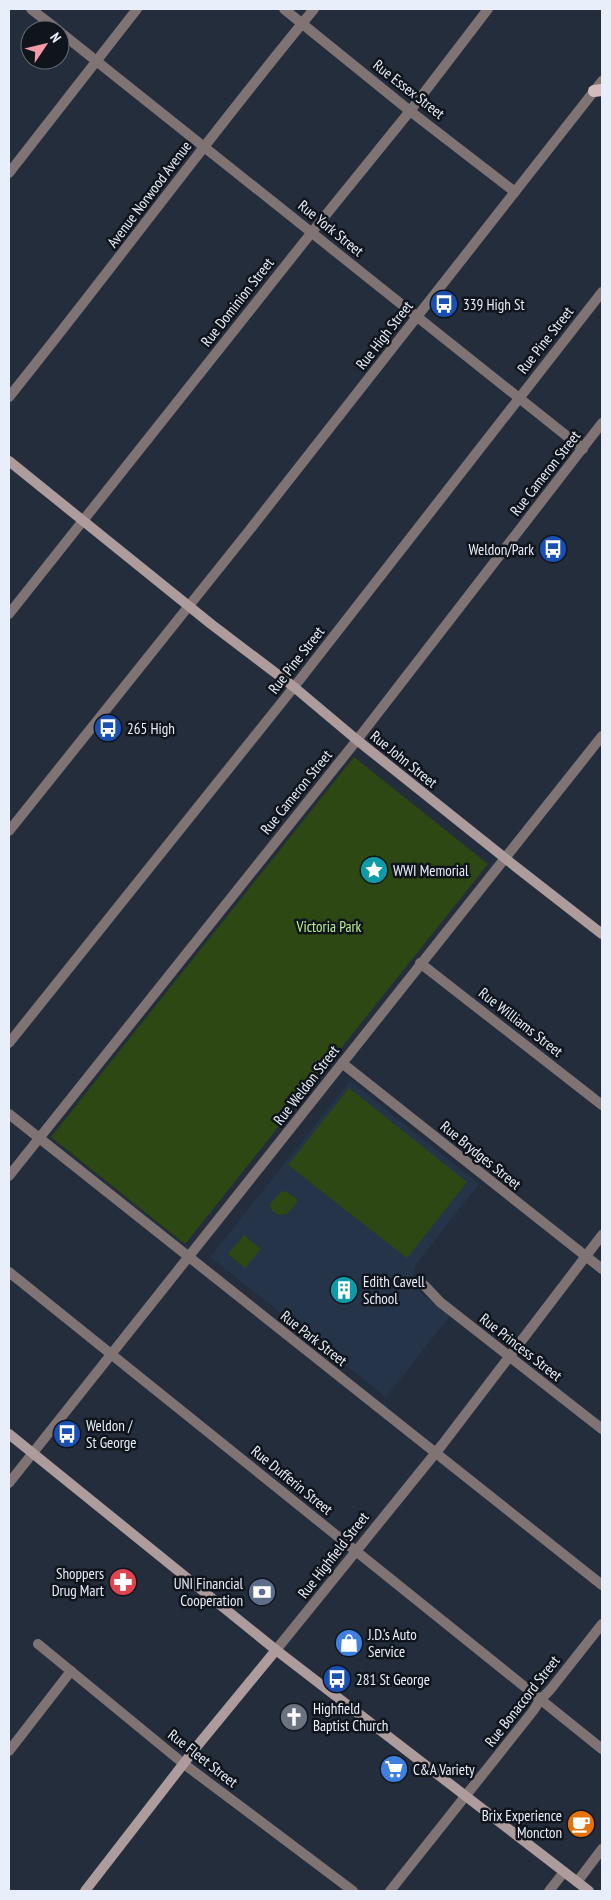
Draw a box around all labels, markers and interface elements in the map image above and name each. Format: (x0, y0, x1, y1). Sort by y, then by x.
north arrow (20, 20, 70, 70)
text: N (46, 29, 65, 46)
street label: Rue Essex Street (369, 55, 449, 123)
street label: Avenue Norwood Avenue (103, 137, 195, 251)
street label: Rue York Street (294, 196, 368, 260)
street label: Rue Dominion Street (196, 254, 278, 350)
bus stop icon: 339 High St (429, 289, 459, 319)
place label: 339 High St (463, 295, 525, 314)
street label: Rue High Street (351, 297, 417, 373)
street label: Rue Pine Street (513, 303, 577, 377)
street label: Rue Cameron Street (506, 427, 584, 519)
bus stop icon: Weldon/Park (538, 534, 568, 564)
place label: Weldon/Park (468, 540, 534, 559)
street label: Rue Pine Street (264, 623, 328, 697)
bus stop icon: 265 High (93, 713, 123, 743)
place label: 265 High (127, 719, 175, 738)
street label: Rue John Street (367, 726, 441, 792)
street label: Rue Cameron Street (256, 746, 336, 838)
place icon: WWI Memorial (359, 855, 389, 885)
place label: WWI Memorial (393, 861, 469, 880)
park label: Victoria Park (296, 917, 362, 936)
street label: Rue Williams Street (475, 983, 567, 1061)
street label: Rue Weldon Street (269, 1041, 343, 1129)
street label: Rue Brydges Street (437, 1117, 525, 1193)
place label: Edith Cavell School (363, 1272, 425, 1308)
building icon: Edith Cavell School (329, 1275, 359, 1305)
street label: Rue Park Street (277, 1306, 351, 1370)
street label: Rue Princess Street (476, 1309, 566, 1385)
place label: Weldon / St George (86, 1416, 136, 1452)
bus stop icon: Weldon / St George (52, 1419, 82, 1449)
street label: Rue Dufferin Street (247, 1441, 337, 1519)
street label: Rue Highfield Street (293, 1508, 373, 1602)
place label: Shoppers Drug Mart (52, 1564, 104, 1600)
pharmacy icon: Shoppers Drug Mart (108, 1567, 138, 1597)
place label: UNI Financial Cooperation (174, 1574, 243, 1610)
bank icon: UNI Financial Cooperation (247, 1577, 277, 1607)
place label: J.D.'s Auto Service (367, 1625, 417, 1661)
shop icon: J.D.'s Auto Service (334, 1628, 364, 1658)
street label: Rue Bonaccord Street (480, 1652, 564, 1750)
bus stop icon: 281 St George (322, 1664, 352, 1694)
place label: 281 St George (356, 1670, 430, 1689)
place label: Highfield Baptist Church (313, 1699, 388, 1735)
church icon: Highfield Baptist Church (279, 1702, 309, 1732)
street label: Rue Fleet Street (164, 1725, 242, 1791)
supermarket icon: C&A Variety (379, 1754, 409, 1784)
place label: C&A Variety (413, 1760, 475, 1779)
place label: Brix Experience Moncton (482, 1806, 562, 1842)
cafe icon: Brix Experience Moncton (566, 1809, 596, 1839)

